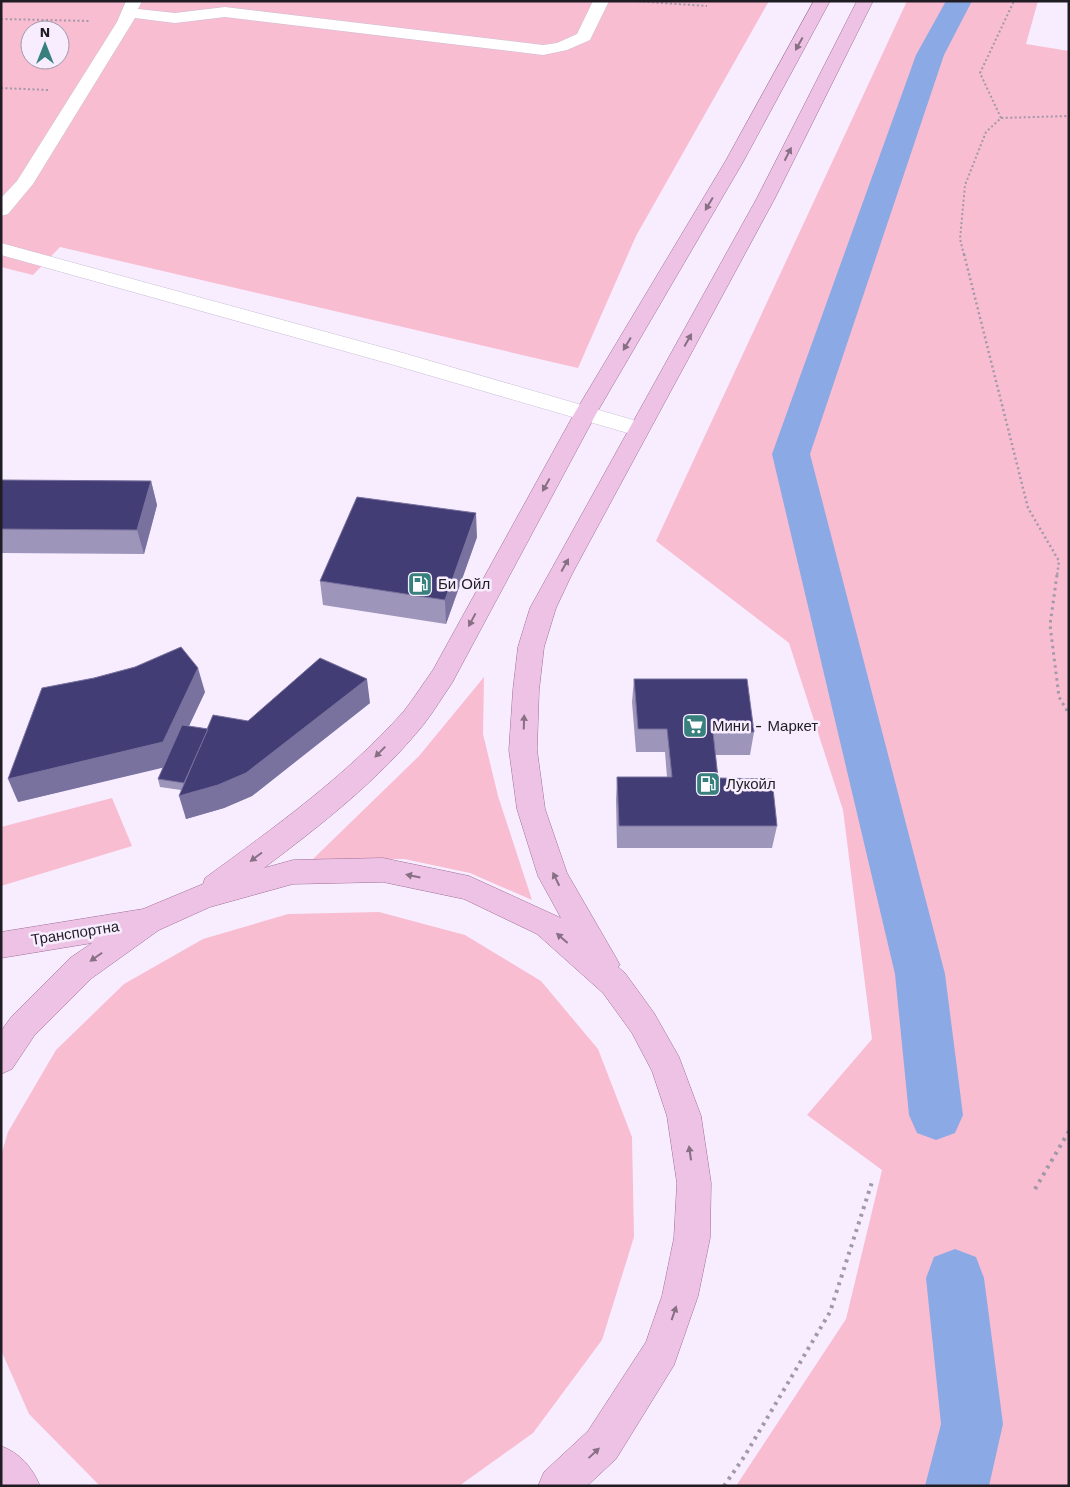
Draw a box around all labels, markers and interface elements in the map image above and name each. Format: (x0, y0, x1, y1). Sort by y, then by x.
north arrow (20, 20, 70, 70)
text: N (40, 24, 50, 40)
one-way arrow (794, 37, 803, 51)
one-way arrow (784, 147, 792, 161)
one-way arrow (705, 197, 714, 210)
one-way arrow (683, 334, 692, 347)
one-way arrow (622, 337, 631, 350)
one-way arrow (542, 477, 550, 492)
one-way arrow (560, 558, 569, 572)
fuel station icon: Би Ойл (407, 571, 433, 597)
place label: Би Ойл (438, 575, 490, 593)
one-way arrow (468, 613, 476, 627)
supermarket icon: Мини - Маркет (682, 713, 708, 739)
one-way arrow (521, 714, 529, 730)
place label: Мини - Маркет (712, 717, 818, 735)
one-way arrow (374, 746, 386, 758)
fuel station icon: Лукойл (695, 771, 721, 797)
place label: Лукойл (726, 775, 776, 793)
one-way arrow (249, 852, 263, 862)
one-way arrow (406, 872, 421, 880)
one-way arrow (552, 872, 560, 887)
street label: Транспортна (30, 917, 121, 949)
one-way arrow (555, 932, 568, 943)
one-way arrow (90, 952, 103, 962)
one-way arrow (686, 1145, 694, 1161)
one-way arrow (670, 1305, 678, 1320)
one-way arrow (587, 1447, 599, 1459)

